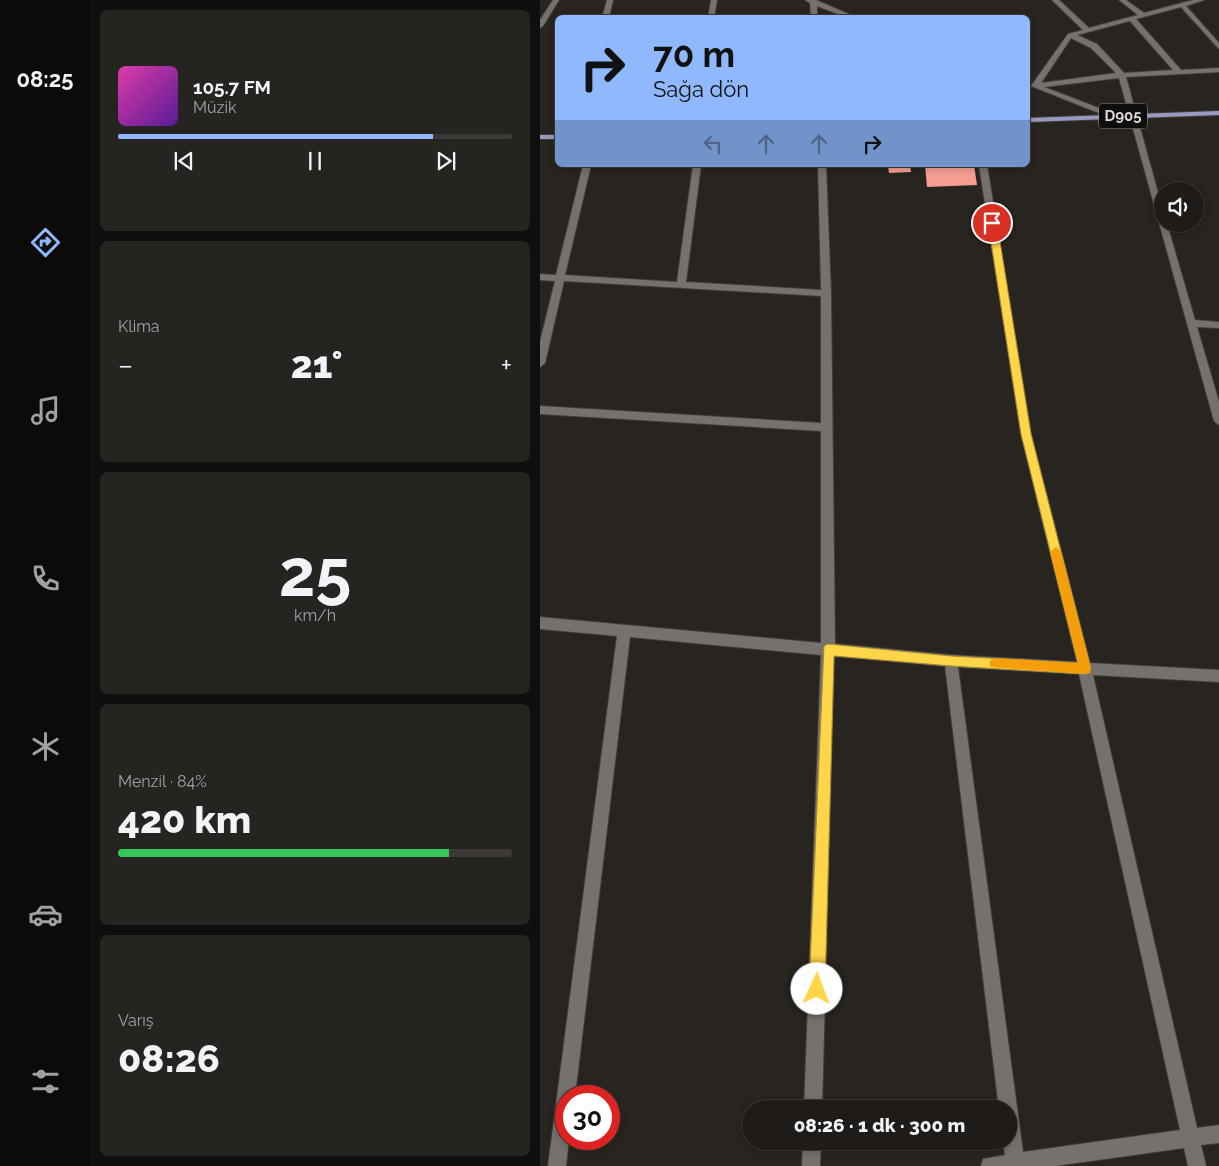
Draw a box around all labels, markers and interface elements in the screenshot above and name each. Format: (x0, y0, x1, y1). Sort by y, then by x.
text: 70 m (653, 34, 735, 75)
icon: right (570, 35, 635, 100)
text: 08:25 (17, 66, 73, 92)
text: 105.7 FM (193, 76, 271, 98)
text: Sağa dön (653, 76, 749, 102)
text: Müzik (193, 98, 236, 117)
road number: D905 (1099, 104, 1147, 128)
icon: left (699, 130, 727, 158)
icon: ahead (752, 130, 780, 158)
icon: ahead (805, 130, 833, 158)
icon: right (858, 130, 886, 158)
icon: previous (170, 147, 198, 175)
icon: pause (301, 147, 329, 175)
icon: next (432, 147, 460, 175)
map controls (1154, 182, 1204, 232)
button: sound (1154, 182, 1204, 232)
pin (971, 202, 1013, 244)
icon: arrive (978, 209, 1006, 237)
icon: directions (28, 225, 63, 260)
text: Klima (118, 317, 160, 336)
text: 21° (291, 342, 343, 387)
text: − (118, 349, 133, 382)
text: + (500, 349, 512, 382)
icon: music (28, 393, 63, 428)
text: 25 (279, 535, 351, 611)
icon: phone (28, 561, 63, 596)
text: km/h (294, 606, 336, 625)
icon: climate (28, 729, 63, 764)
text: Menzil · 84% (118, 772, 207, 791)
text: 420 km (118, 797, 251, 842)
icon: car (28, 897, 63, 932)
position arrow (790, 962, 842, 1014)
text: Varış (118, 1011, 154, 1030)
text: 08:26 (118, 1036, 220, 1081)
icon: filters (28, 1064, 63, 1099)
speed limit sign: 30 (555, 1085, 620, 1150)
text: 08:26 · 1 dk · 300 m (794, 1114, 965, 1136)

